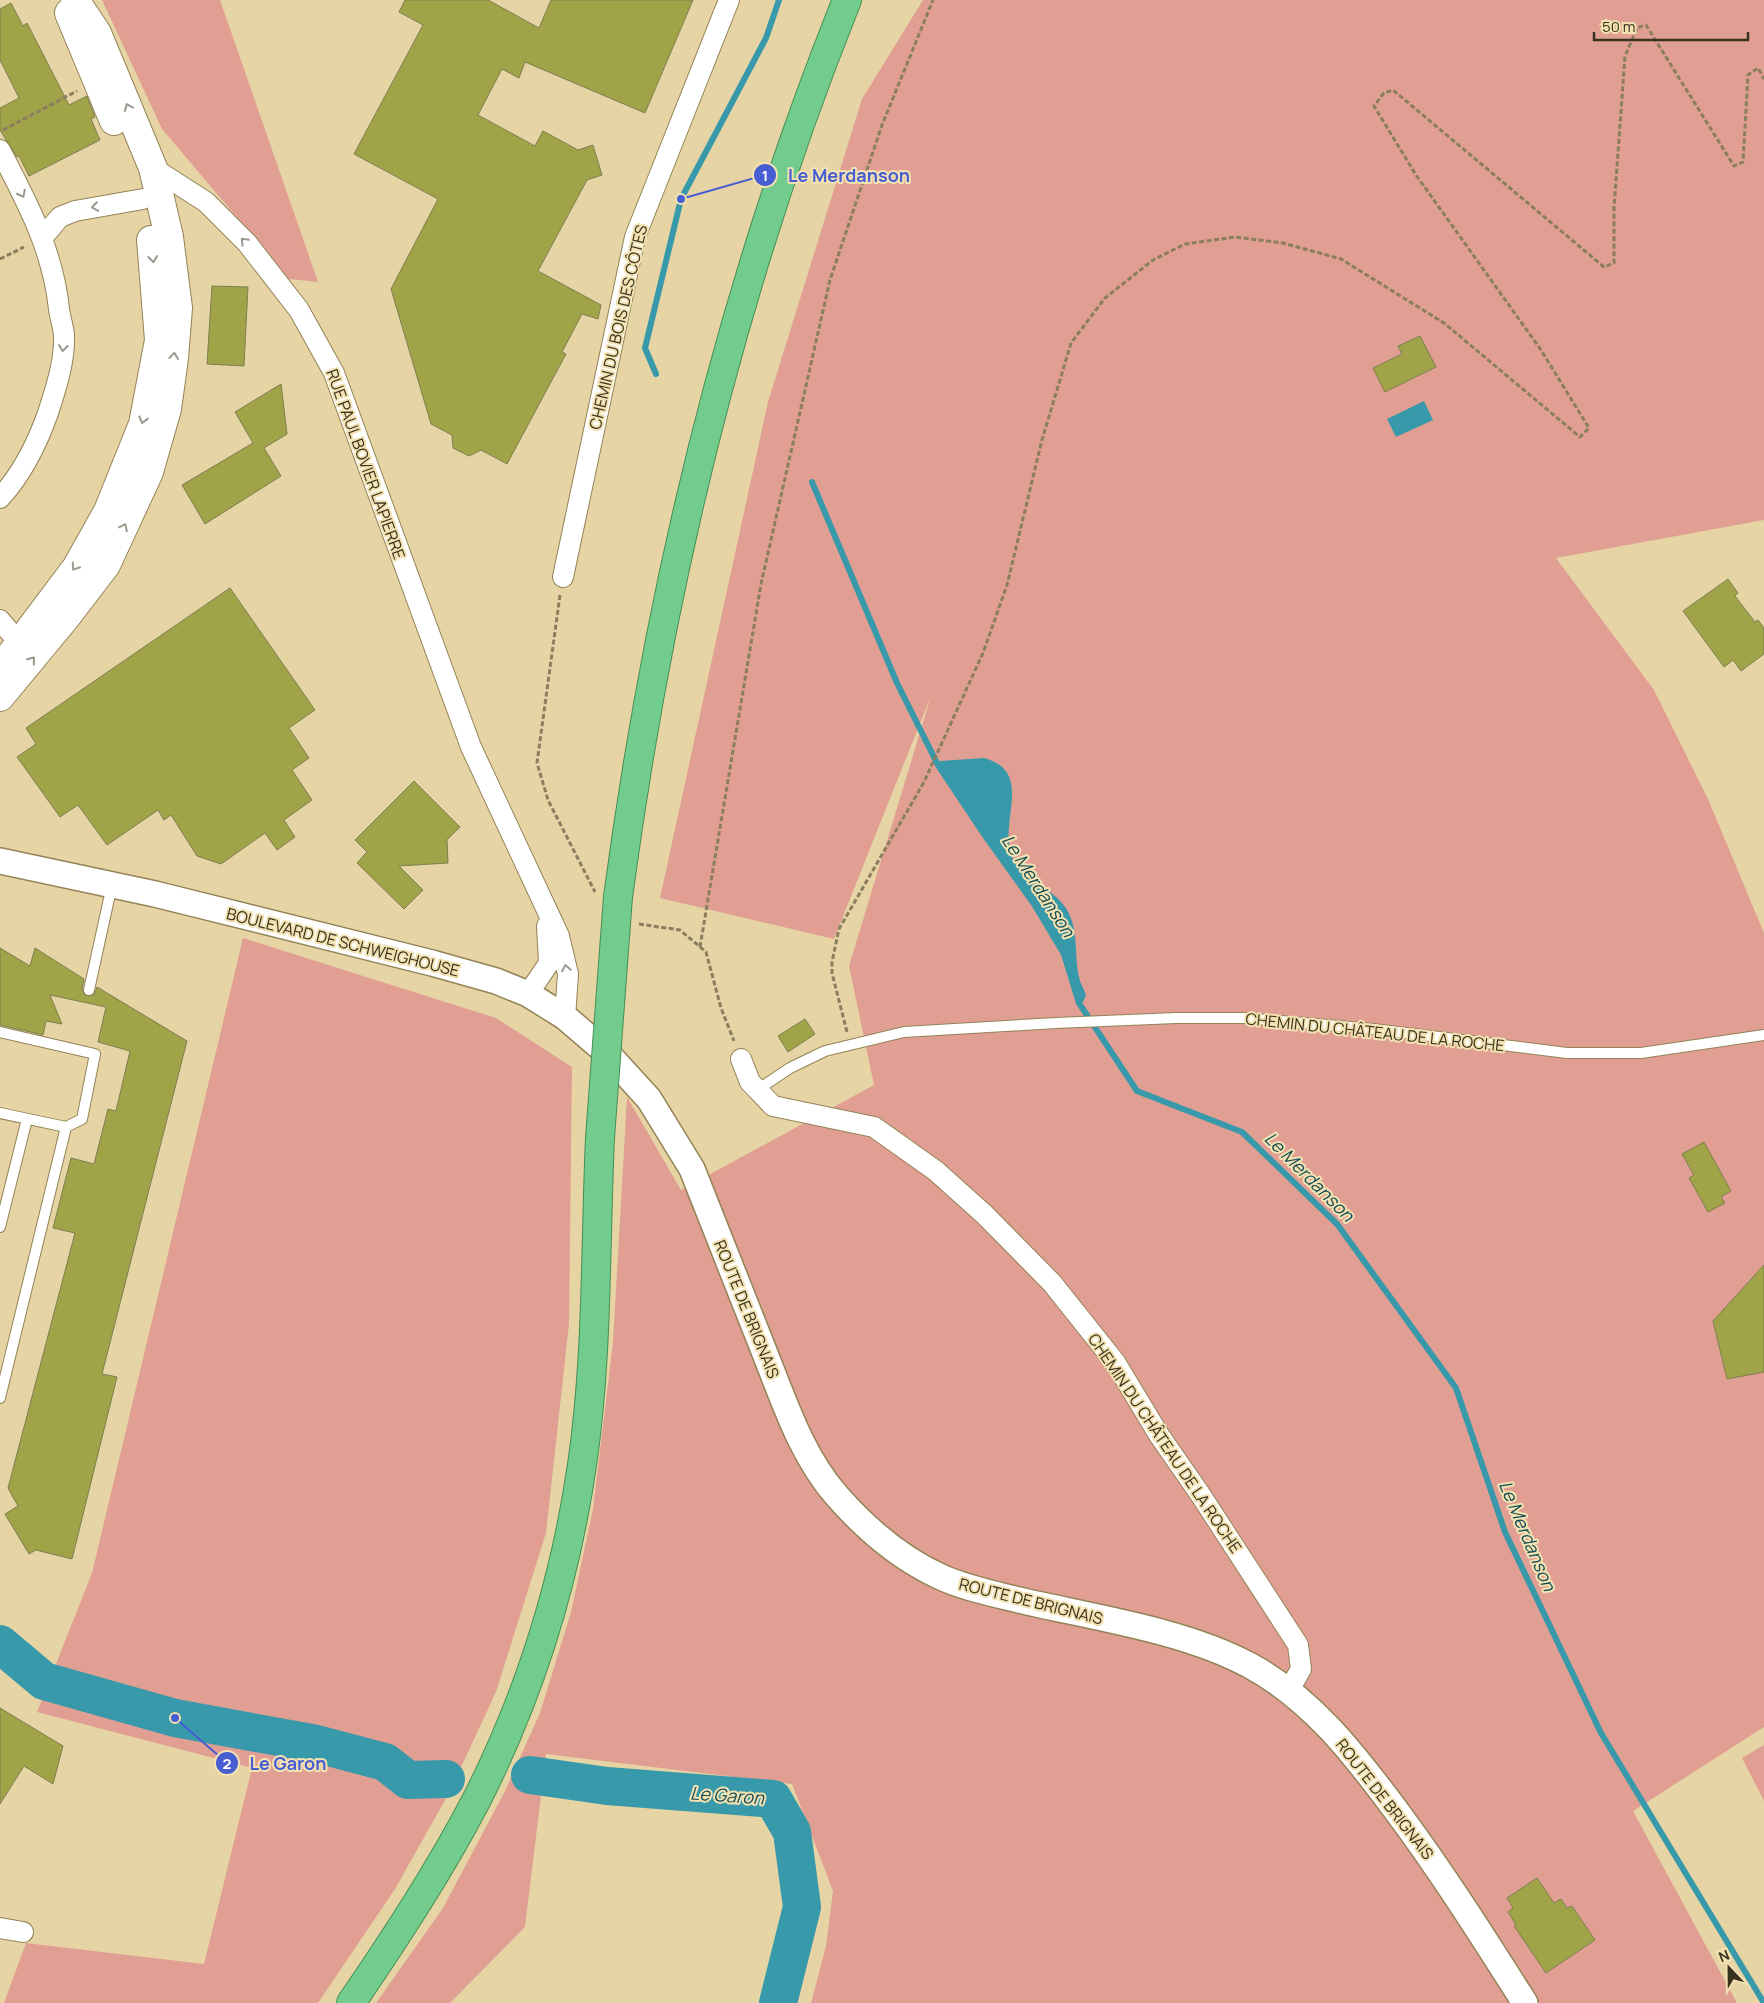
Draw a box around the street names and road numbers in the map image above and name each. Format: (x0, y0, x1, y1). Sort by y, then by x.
street label: CHEMIN DU BOIS DES CÔTES (584, 222, 652, 432)
street label: RUE PAUL BOVIER LAPIERRE (321, 366, 411, 562)
street label: BOULEVARD DE SCHWEIGHOUSE (224, 902, 462, 982)
street label: CHEMIN DU CHÂTEAU DE LA ROCHE (1244, 1007, 1506, 1057)
street label: ROUTE DE BRIGNAIS (709, 1237, 785, 1382)
street label: CHEMIN DU CHÂTEAU DE LA ROCHE (1083, 1329, 1247, 1557)
street label: ROUTE DE BRIGNAIS (957, 1572, 1105, 1630)
street label: ROUTE DE BRIGNAIS (1331, 1734, 1439, 1864)

